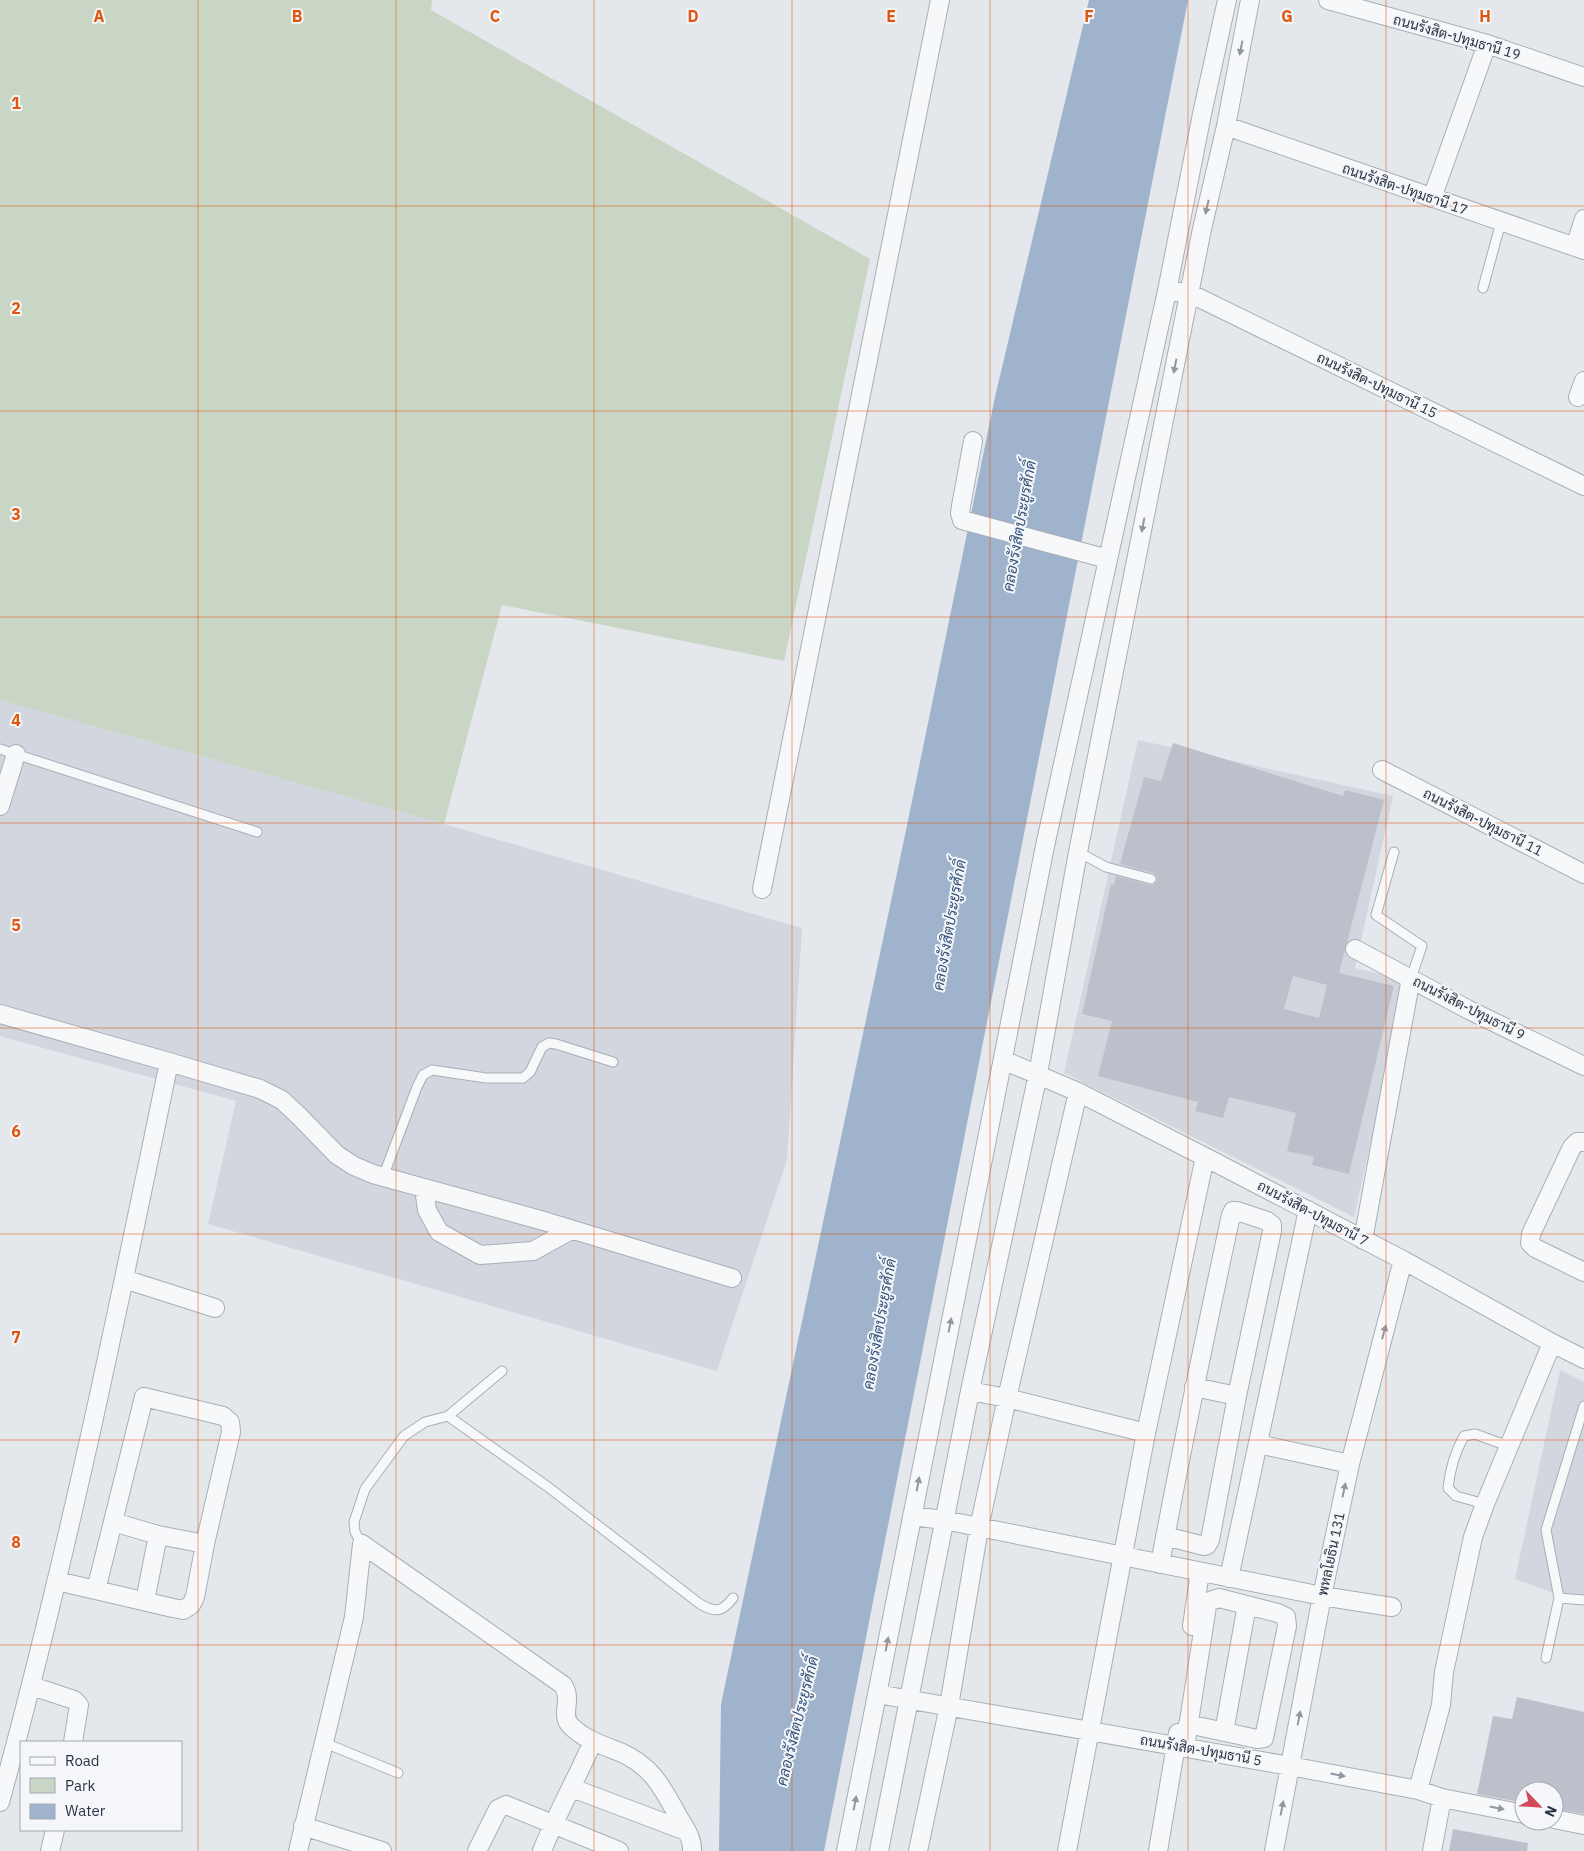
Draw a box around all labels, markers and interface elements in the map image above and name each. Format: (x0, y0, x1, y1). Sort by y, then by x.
text: A (94, 6, 105, 26)
text: B (292, 6, 303, 26)
text: C (490, 6, 500, 26)
text: D (687, 6, 699, 26)
text: E (886, 6, 896, 26)
text: F (1084, 6, 1094, 26)
text: G (1281, 6, 1293, 26)
text: H (1479, 6, 1491, 26)
street label: ถนนรังสิต-ปทุมธานี 19 (1391, 10, 1523, 65)
one-way arrow (1237, 40, 1245, 55)
text: 1 (11, 93, 21, 113)
street label: ถนนรังสิต-ปทุมธานี 17 (1339, 159, 1470, 220)
one-way arrow (1203, 199, 1211, 214)
text: 2 (11, 298, 21, 318)
street label: ถนนรังสิต-ปทุมธานี 15 (1313, 348, 1440, 423)
one-way arrow (1170, 358, 1178, 374)
water label: คลองรังสิตประยูรศักดิ์ (993, 455, 1041, 593)
text: 3 (11, 504, 21, 524)
one-way arrow (1139, 518, 1147, 533)
text: 4 (11, 710, 21, 730)
street label: ถนนรังสิต-ปทุมธานี 11 (1420, 784, 1546, 861)
water label: คลองรังสิตประยูรศักดิ์ (923, 854, 971, 992)
text: 5 (11, 915, 21, 935)
street label: ถนนรังสิต-ปทุมธานี 9 (1410, 972, 1528, 1045)
text: 6 (11, 1121, 21, 1141)
street label: ถนนรังสิต-ปทุมธานี 7 (1254, 1176, 1372, 1251)
water label: คลองรังสิตประยูรศักดิ์ (853, 1253, 901, 1391)
one-way arrow (946, 1316, 954, 1332)
one-way arrow (1380, 1325, 1388, 1340)
text: 7 (11, 1327, 21, 1347)
one-way arrow (914, 1477, 922, 1492)
one-way arrow (1340, 1482, 1348, 1497)
street label: พหลโยธิน 131 (1313, 1510, 1349, 1598)
text: 8 (11, 1532, 21, 1552)
one-way arrow (883, 1635, 891, 1651)
water label: คลองรังสิตประยูรศักดิ์ (767, 1650, 824, 1788)
one-way arrow (1295, 1710, 1303, 1725)
street label: ถนนรังสิต-ปทุมธานี 5 (1139, 1730, 1263, 1771)
legend (20, 1741, 182, 1831)
text: Road (65, 1751, 100, 1770)
one-way arrow (1330, 1771, 1345, 1779)
text: Park (65, 1776, 95, 1795)
north arrow (1514, 1781, 1564, 1831)
one-way arrow (852, 1795, 860, 1811)
one-way arrow (1278, 1800, 1286, 1816)
text: Water (65, 1801, 106, 1820)
text: N (1540, 1803, 1561, 1820)
one-way arrow (1489, 1805, 1505, 1813)

